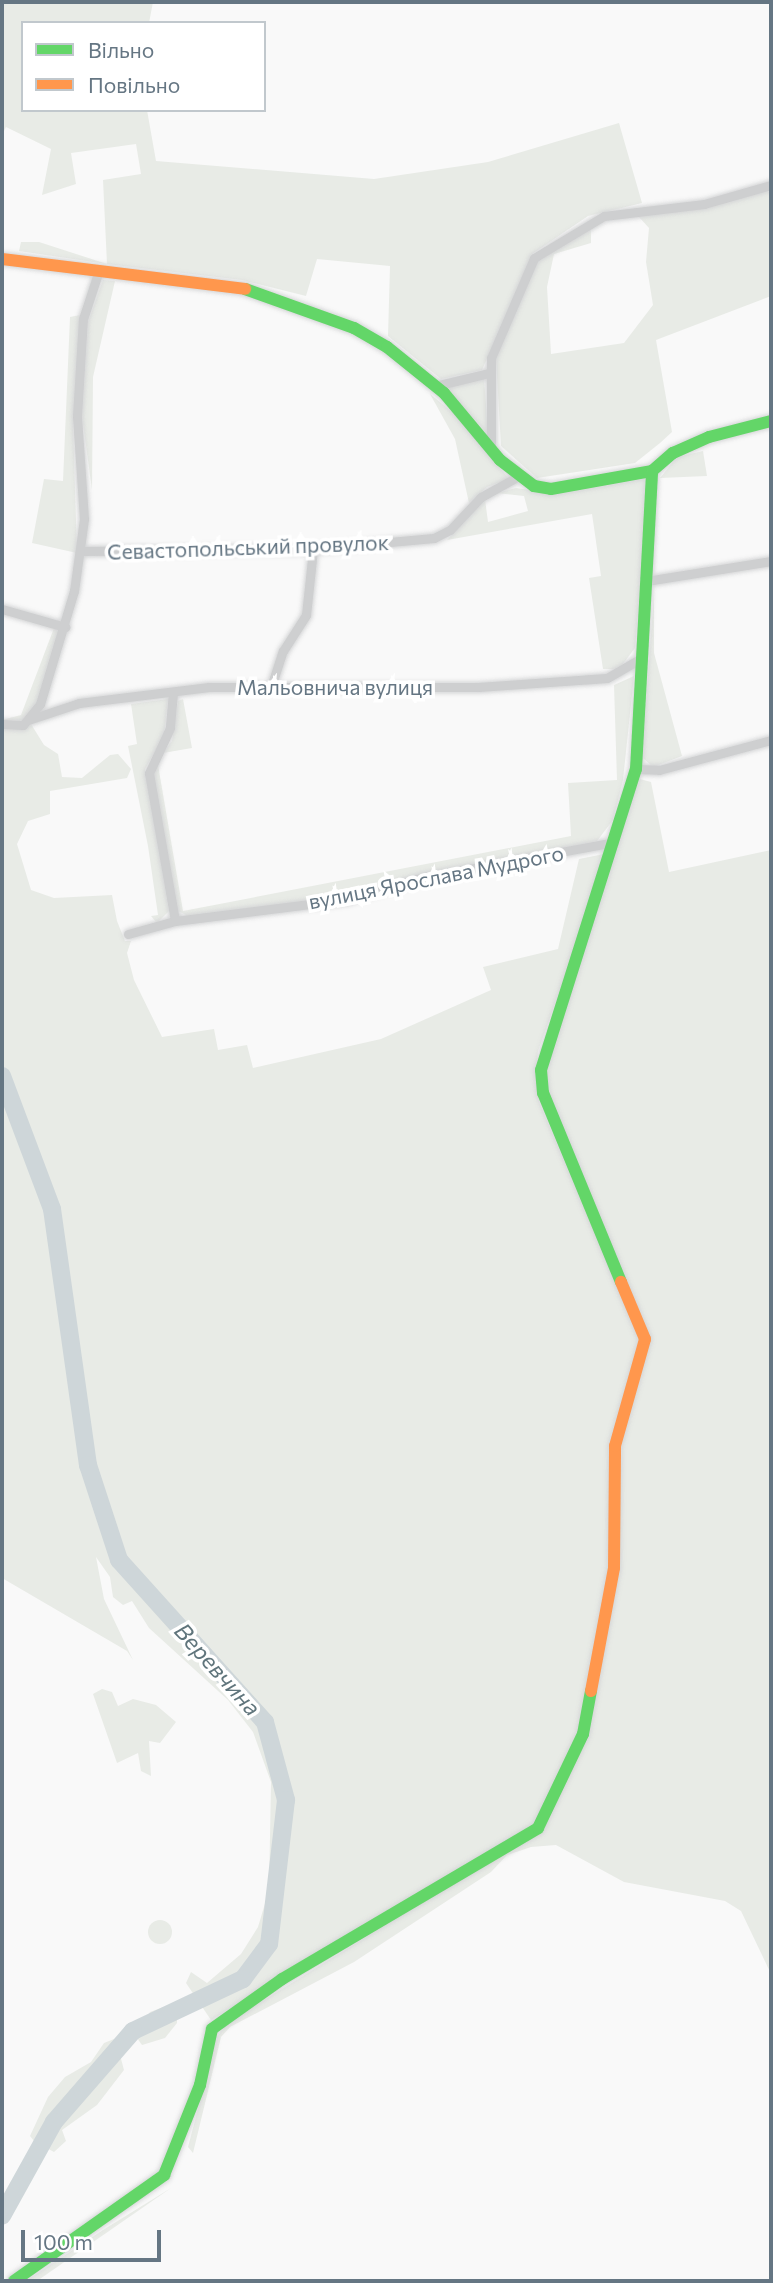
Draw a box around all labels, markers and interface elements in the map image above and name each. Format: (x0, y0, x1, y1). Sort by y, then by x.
legend (21, 21, 266, 112)
text: Вільно (88, 37, 154, 62)
text: Повільно (88, 72, 180, 97)
street label: Севастопольський провулок (107, 529, 389, 565)
street label: Мальовнича вулиця (237, 674, 433, 700)
street label: вулиця Ярослава Мудрого (306, 840, 566, 914)
water label: Веревчина (169, 1617, 267, 1721)
scale bar (24, 2216, 164, 2260)
text: 100 m (34, 2229, 93, 2254)

